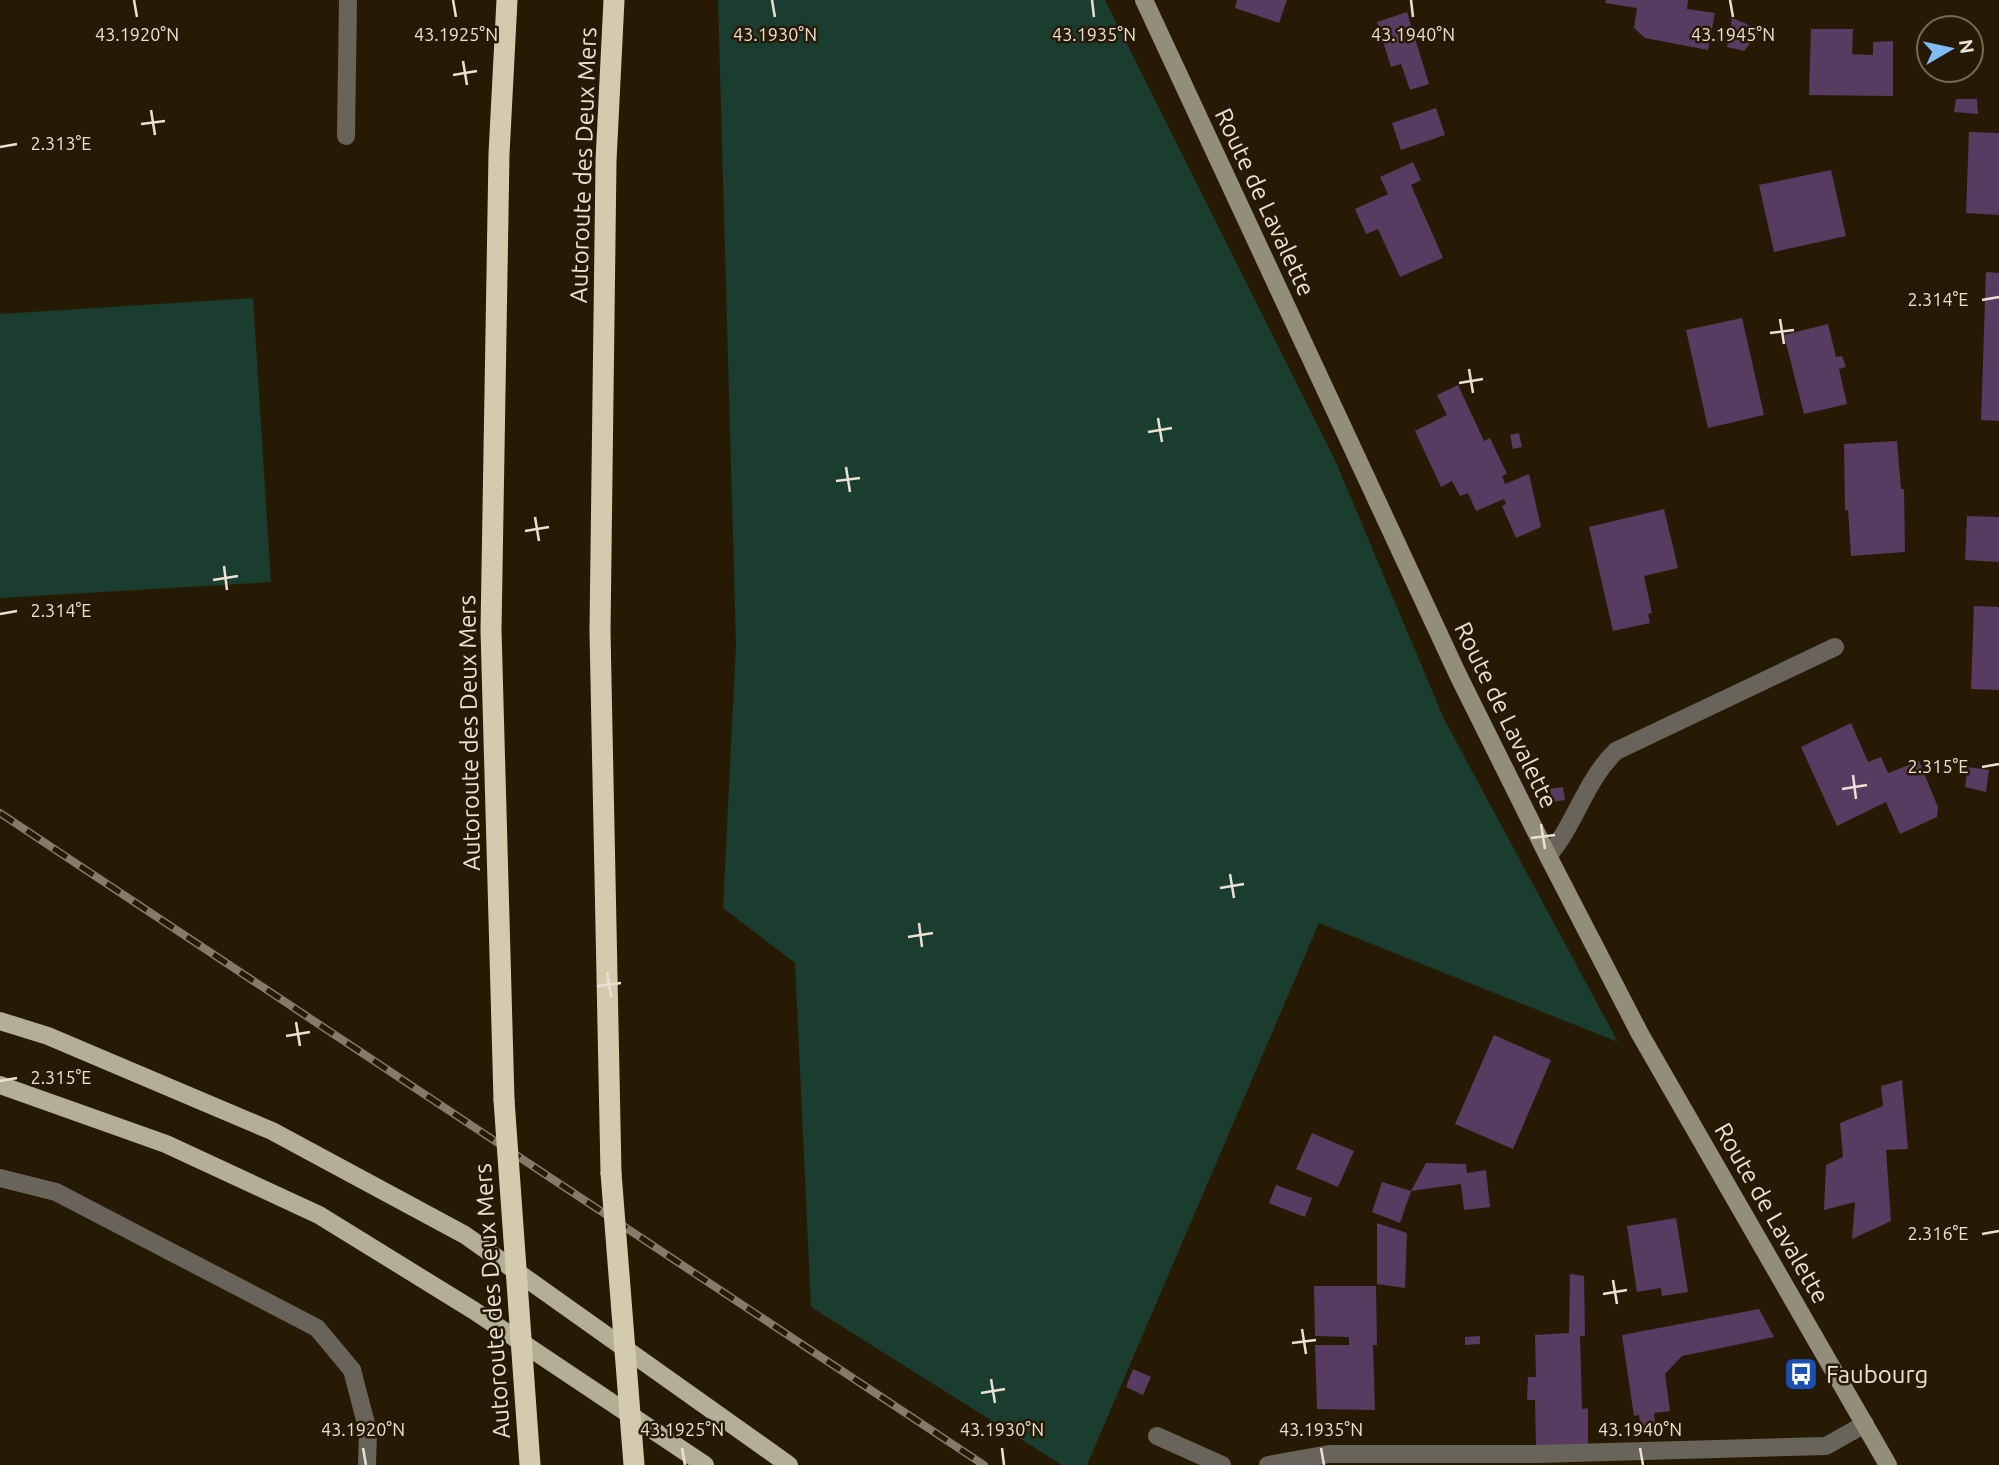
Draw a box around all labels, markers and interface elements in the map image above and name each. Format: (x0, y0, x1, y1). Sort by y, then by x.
north arrow (1915, 14, 1985, 84)
text: 43.1920°N (95, 24, 179, 44)
text: 43.1925°N (414, 24, 498, 44)
text: 43.1930°N (733, 24, 817, 44)
text: 43.1935°N (1052, 24, 1136, 44)
text: 43.1940°N (1371, 24, 1455, 44)
text: 43.1945°N (1691, 24, 1775, 44)
street label: Autoroute des Deux Mers (565, 27, 601, 303)
text: N (1955, 38, 1979, 55)
street label: Route de Lavalette (1210, 104, 1320, 300)
text: 2.313°E (31, 133, 91, 153)
text: 2.314°E (1908, 289, 1968, 309)
street label: Autoroute des Deux Mers (453, 595, 485, 871)
text: 2.314°E (31, 600, 91, 620)
street label: Route de Lavalette (1449, 618, 1563, 812)
text: 2.315°E (1908, 756, 1968, 776)
text: 2.315°E (31, 1067, 91, 1087)
street label: Route de Lavalette (1709, 1118, 1835, 1308)
street label: Autoroute des Deux Mers (469, 1162, 515, 1440)
text: 2.316°E (1908, 1223, 1968, 1243)
bus stop icon: Faubourg (1782, 1355, 1820, 1393)
place label: Faubourg (1826, 1361, 1928, 1388)
text: 43.1920°N (321, 1419, 405, 1439)
text: 43.1925°N (640, 1419, 724, 1439)
text: 43.1930°N (960, 1419, 1044, 1439)
text: 43.1935°N (1279, 1419, 1363, 1439)
text: 43.1940°N (1598, 1419, 1682, 1439)

